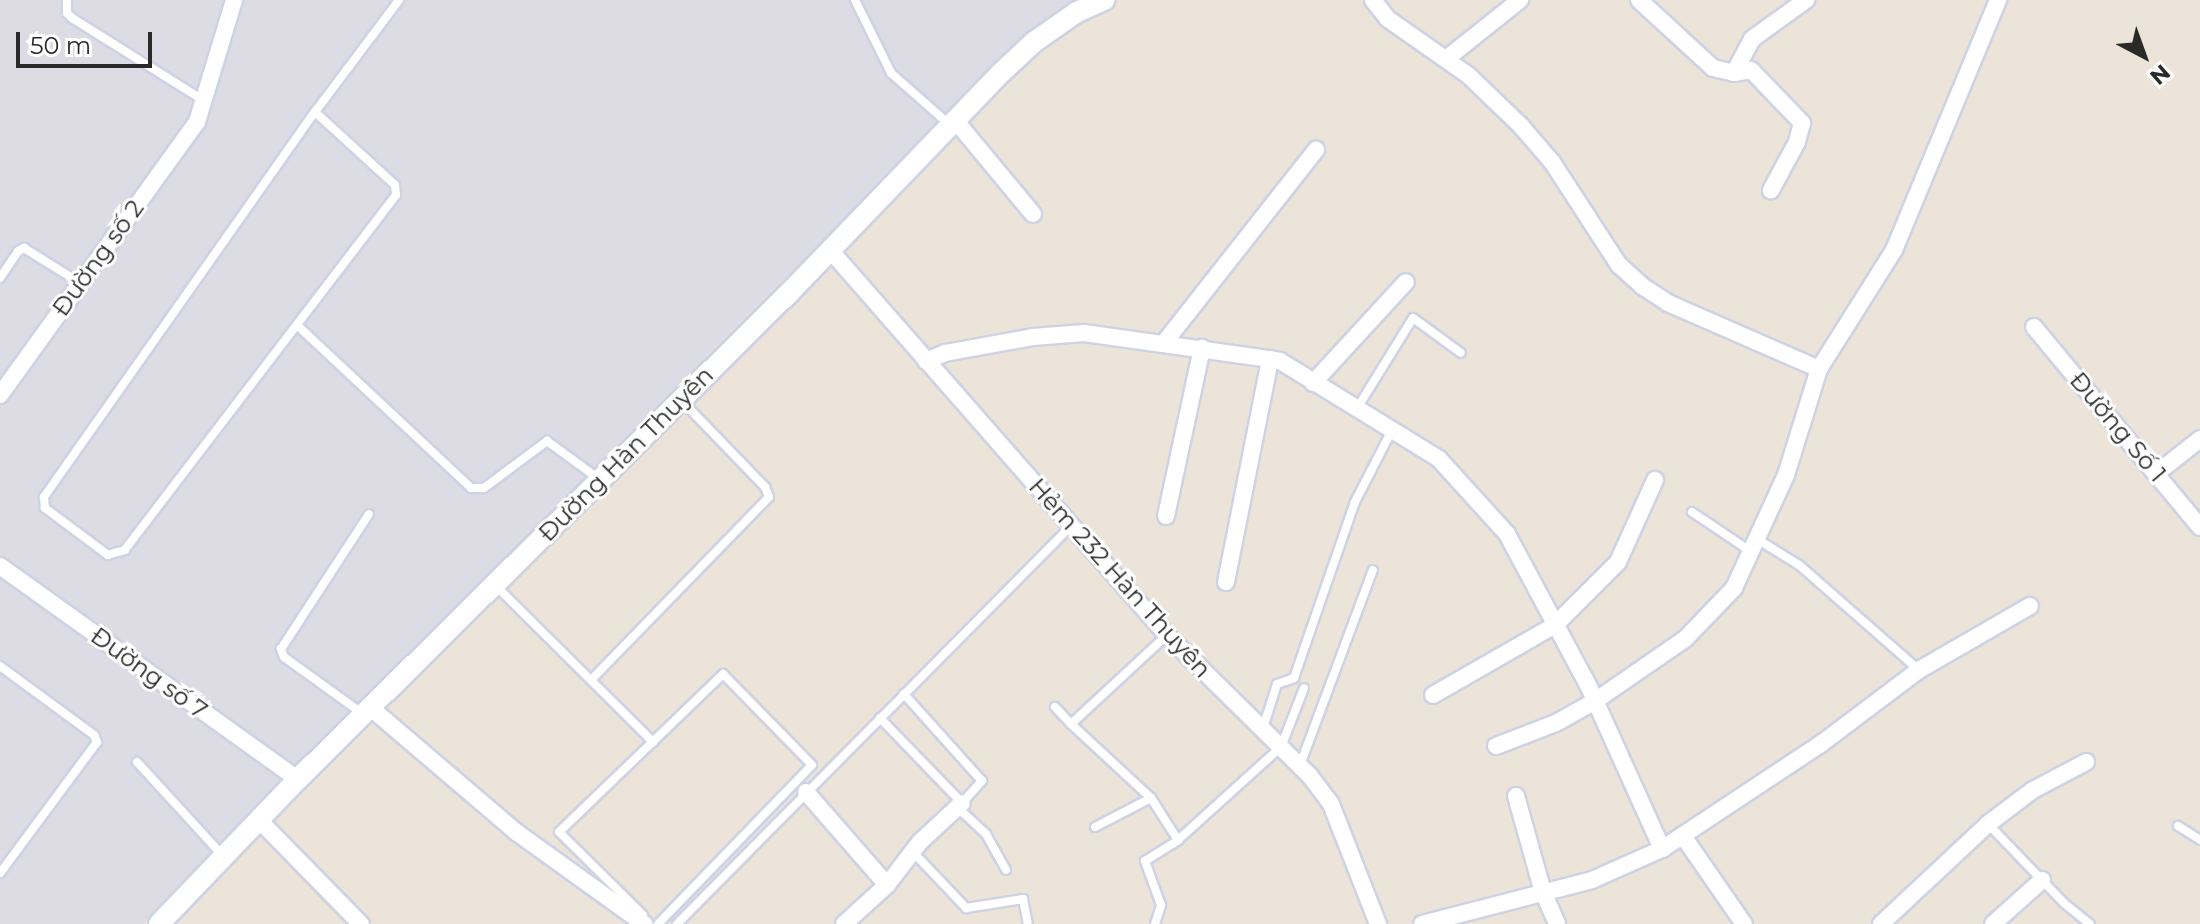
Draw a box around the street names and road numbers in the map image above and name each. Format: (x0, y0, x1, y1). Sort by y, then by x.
street label: Đường số 2 (46, 194, 150, 322)
street label: Đường Hàn Thuyên (533, 361, 719, 547)
street label: Đường Số 1 (2064, 366, 2172, 488)
street label: Hẻm 232 Hàn Thuyên (1023, 472, 1217, 684)
street label: Đường số 7 (85, 621, 213, 725)

